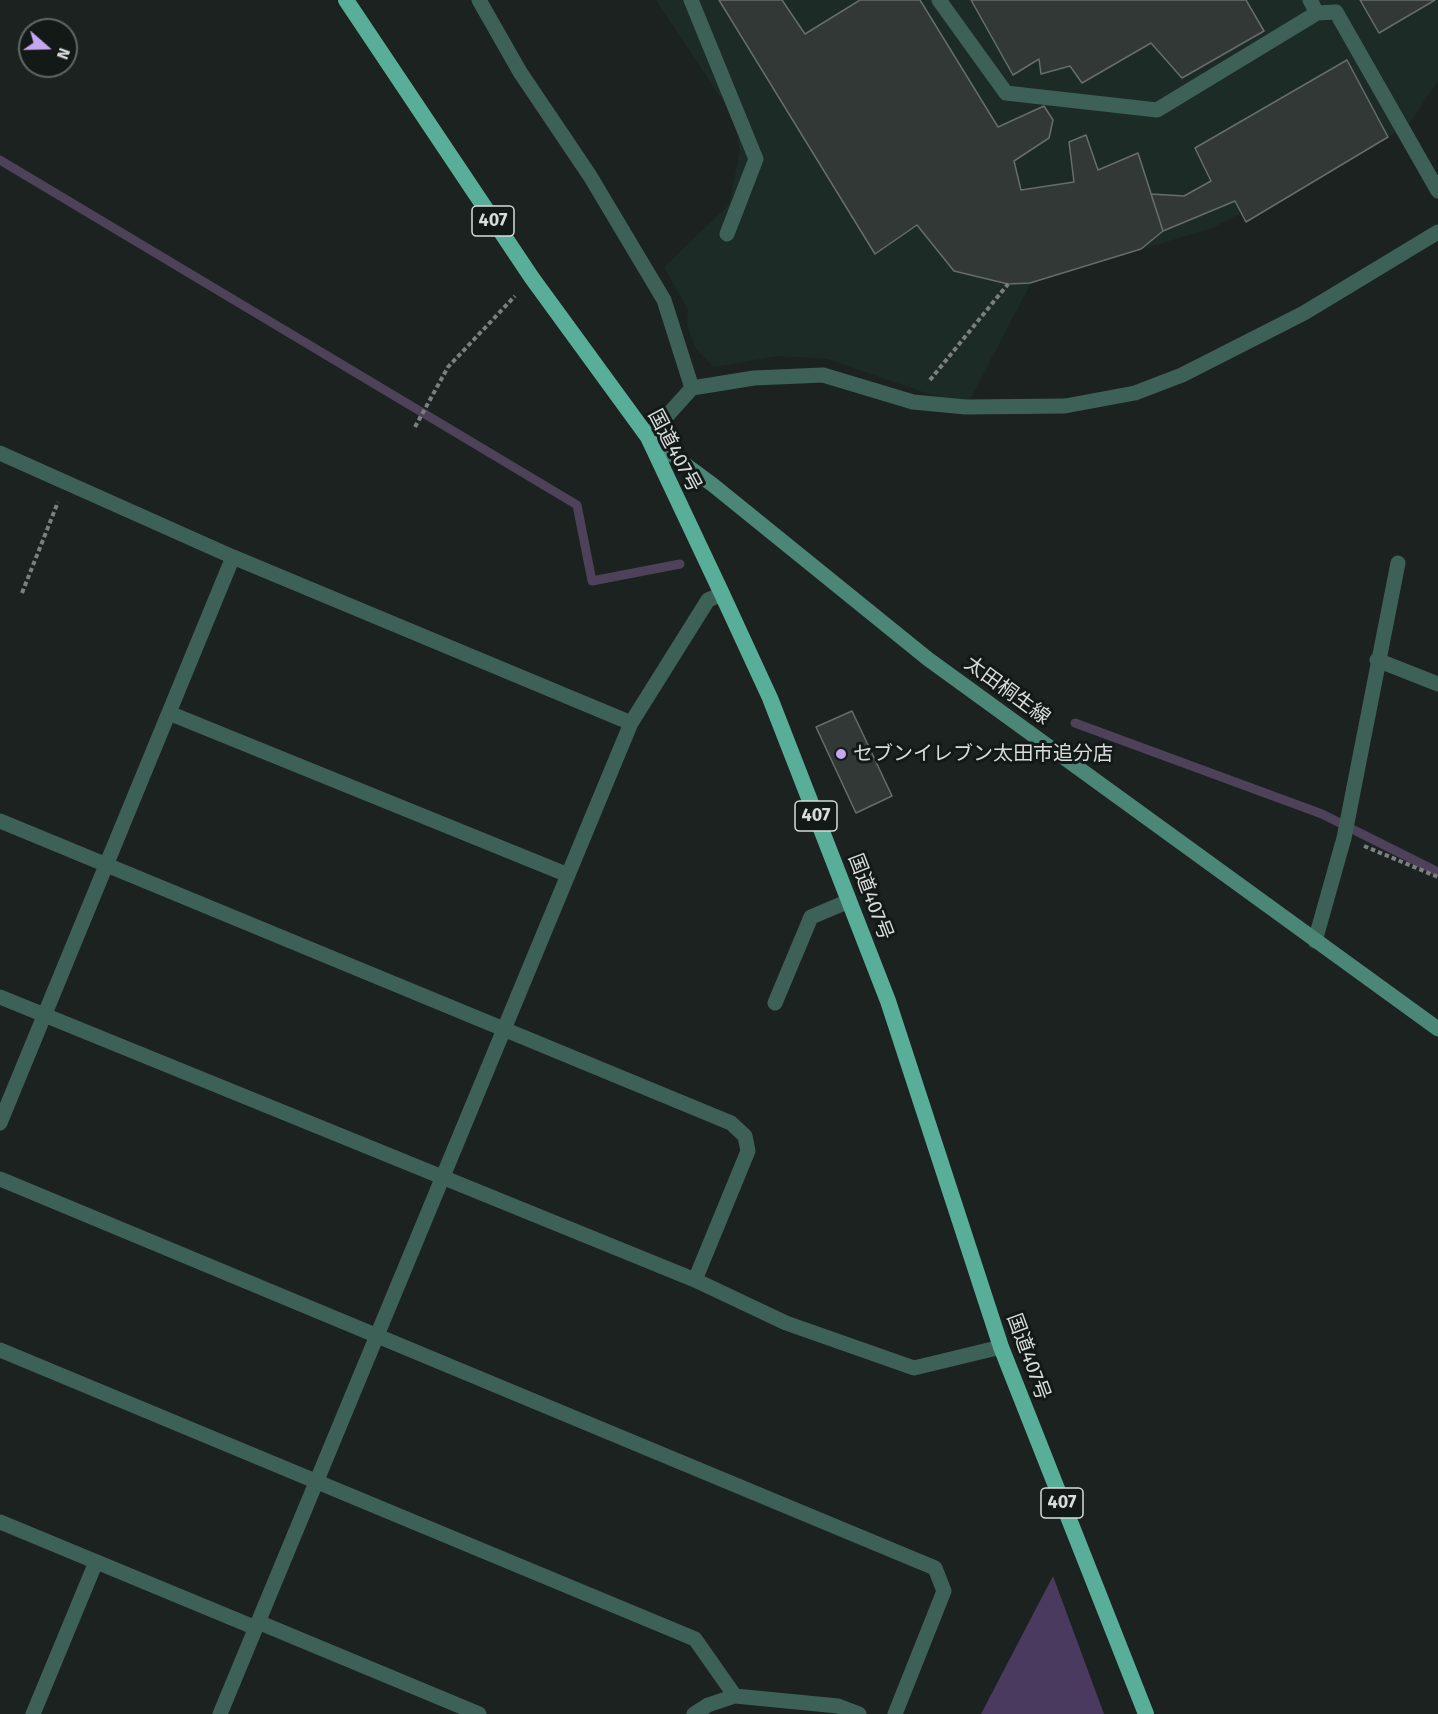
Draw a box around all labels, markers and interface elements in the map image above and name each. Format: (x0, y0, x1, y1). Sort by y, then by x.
north arrow (18, 18, 78, 78)
text: N (53, 45, 74, 62)
road number: 407 (472, 206, 514, 236)
street label: 国道407号 (642, 406, 706, 496)
street label: 太田桐生線 (959, 652, 1055, 730)
place label: セブンイレブン太田市追分店 (853, 742, 1113, 766)
marker: セブンイレブン太田市追分店 (834, 747, 848, 761)
road number: 407 (795, 801, 837, 831)
street label: 国道407号 (843, 851, 897, 943)
street label: 国道407号 (1001, 1310, 1055, 1404)
road number: 407 (1041, 1488, 1083, 1518)

